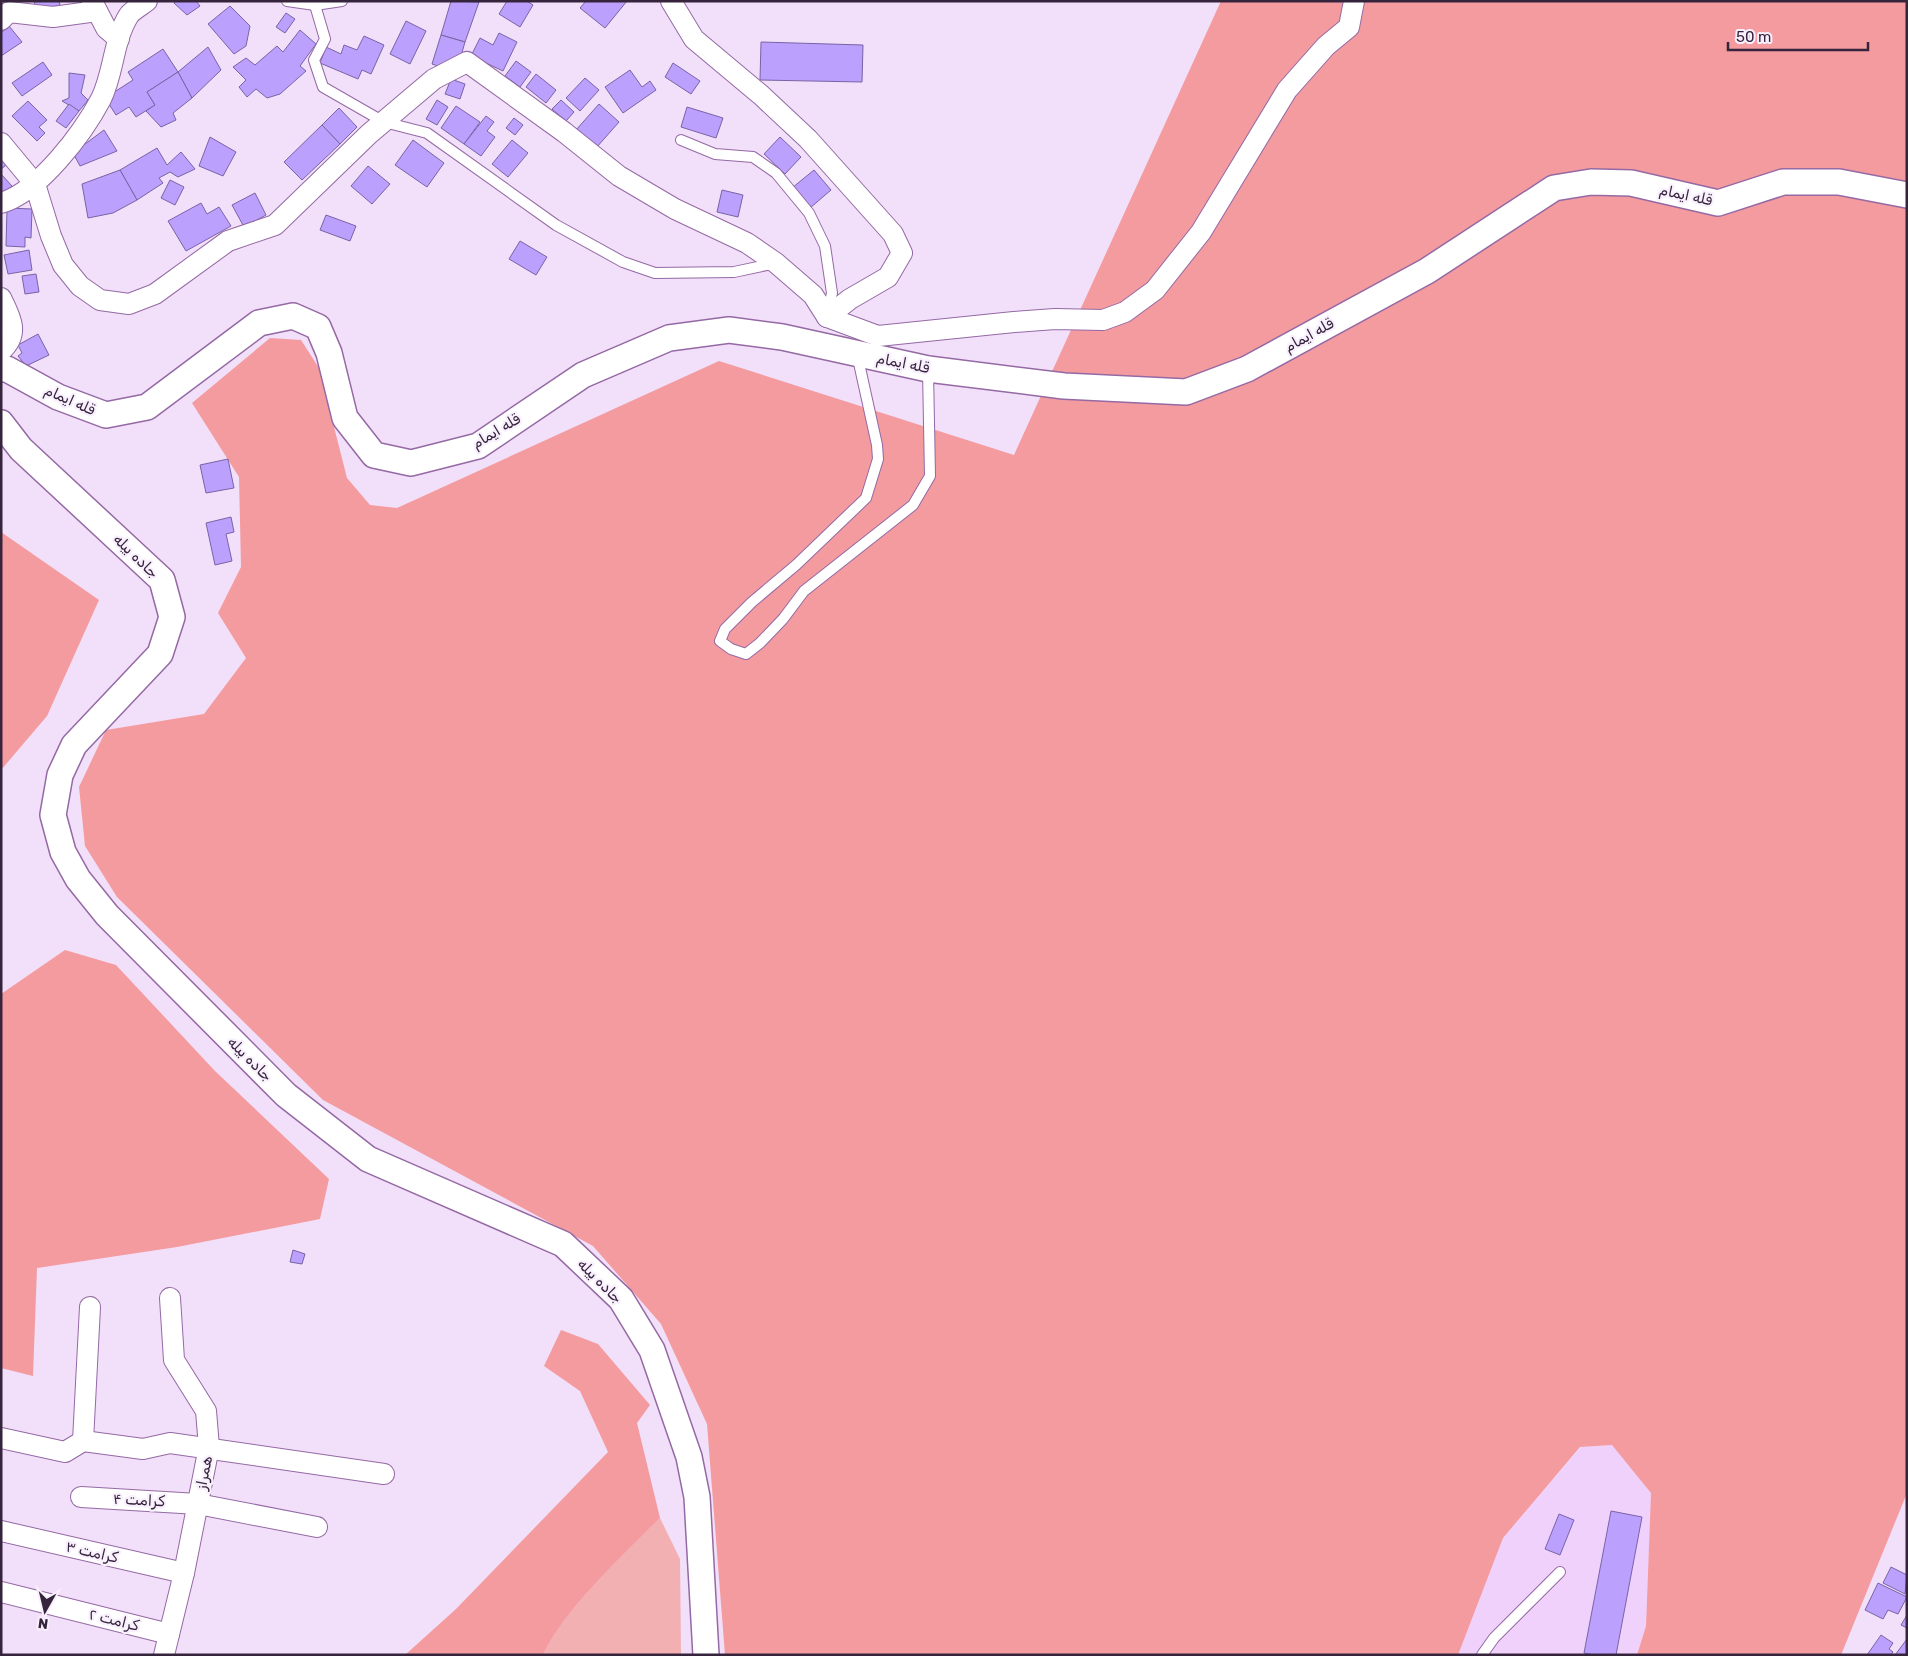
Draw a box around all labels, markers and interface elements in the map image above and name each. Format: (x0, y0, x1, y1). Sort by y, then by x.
scale bar (1728, 20, 1868, 52)
text: 50 m (1736, 28, 1771, 46)
street label: قله ایمام (1658, 181, 1714, 210)
street label: قله ایمام (1281, 314, 1337, 357)
street label: قله ایمام (875, 349, 931, 378)
street label: قله ایمام (41, 381, 98, 420)
street label: قله ایمام (468, 410, 524, 453)
street label: جاده بیله (110, 530, 162, 582)
street label: جاده بیله (224, 1033, 276, 1085)
street label: جاده بیله (574, 1255, 626, 1307)
street label: همراز (192, 1454, 216, 1493)
street label: کرامت ۴ (113, 1490, 166, 1510)
street label: کرامت ۳ (64, 1537, 120, 1567)
north arrow (20, 1586, 70, 1636)
street label: کرامت ۲ (87, 1605, 141, 1635)
text: N (37, 1614, 49, 1632)

